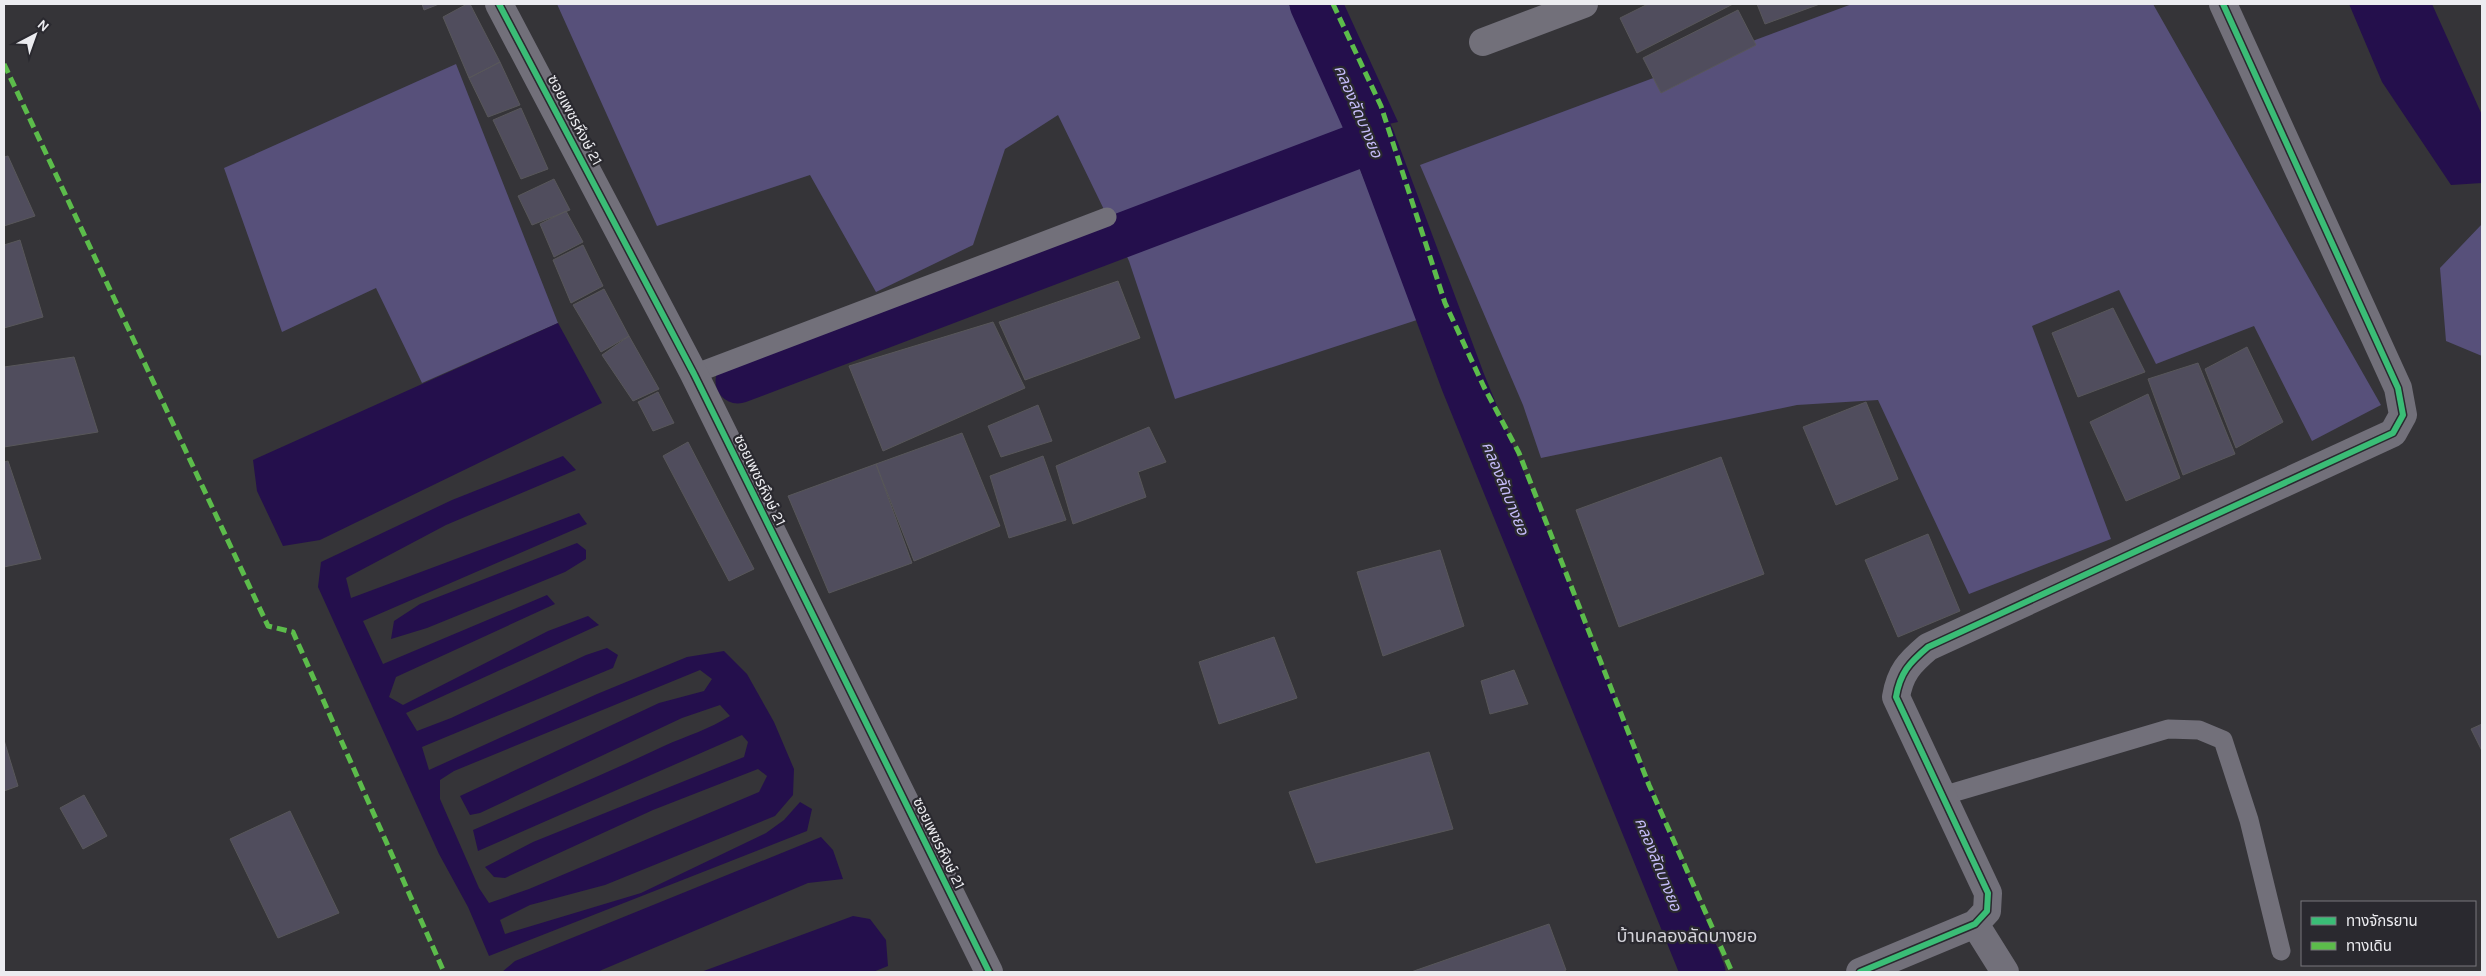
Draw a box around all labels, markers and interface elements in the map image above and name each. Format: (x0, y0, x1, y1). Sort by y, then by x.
north arrow (10, 10, 60, 60)
text: N (34, 16, 53, 35)
water label: คลองลัดบางยอ (1330, 62, 1387, 161)
street label: ซอยเพชรหึงษ์ 21 (544, 72, 606, 168)
street label: ซอยเพชรหึงษ์ 21 (730, 431, 790, 529)
water label: คลองลัดบางยอ (1478, 439, 1533, 538)
street label: ซอยเพชรหึงษ์ 21 (909, 794, 969, 892)
water label: คลองลัดบางยอ (1631, 815, 1686, 914)
legend (2301, 901, 2476, 966)
text: ทางจักรยาน (2346, 912, 2418, 930)
district label: บ้านคลองลัดบางยอ (1617, 925, 1757, 947)
text: ทางเดิน (2346, 937, 2392, 955)

